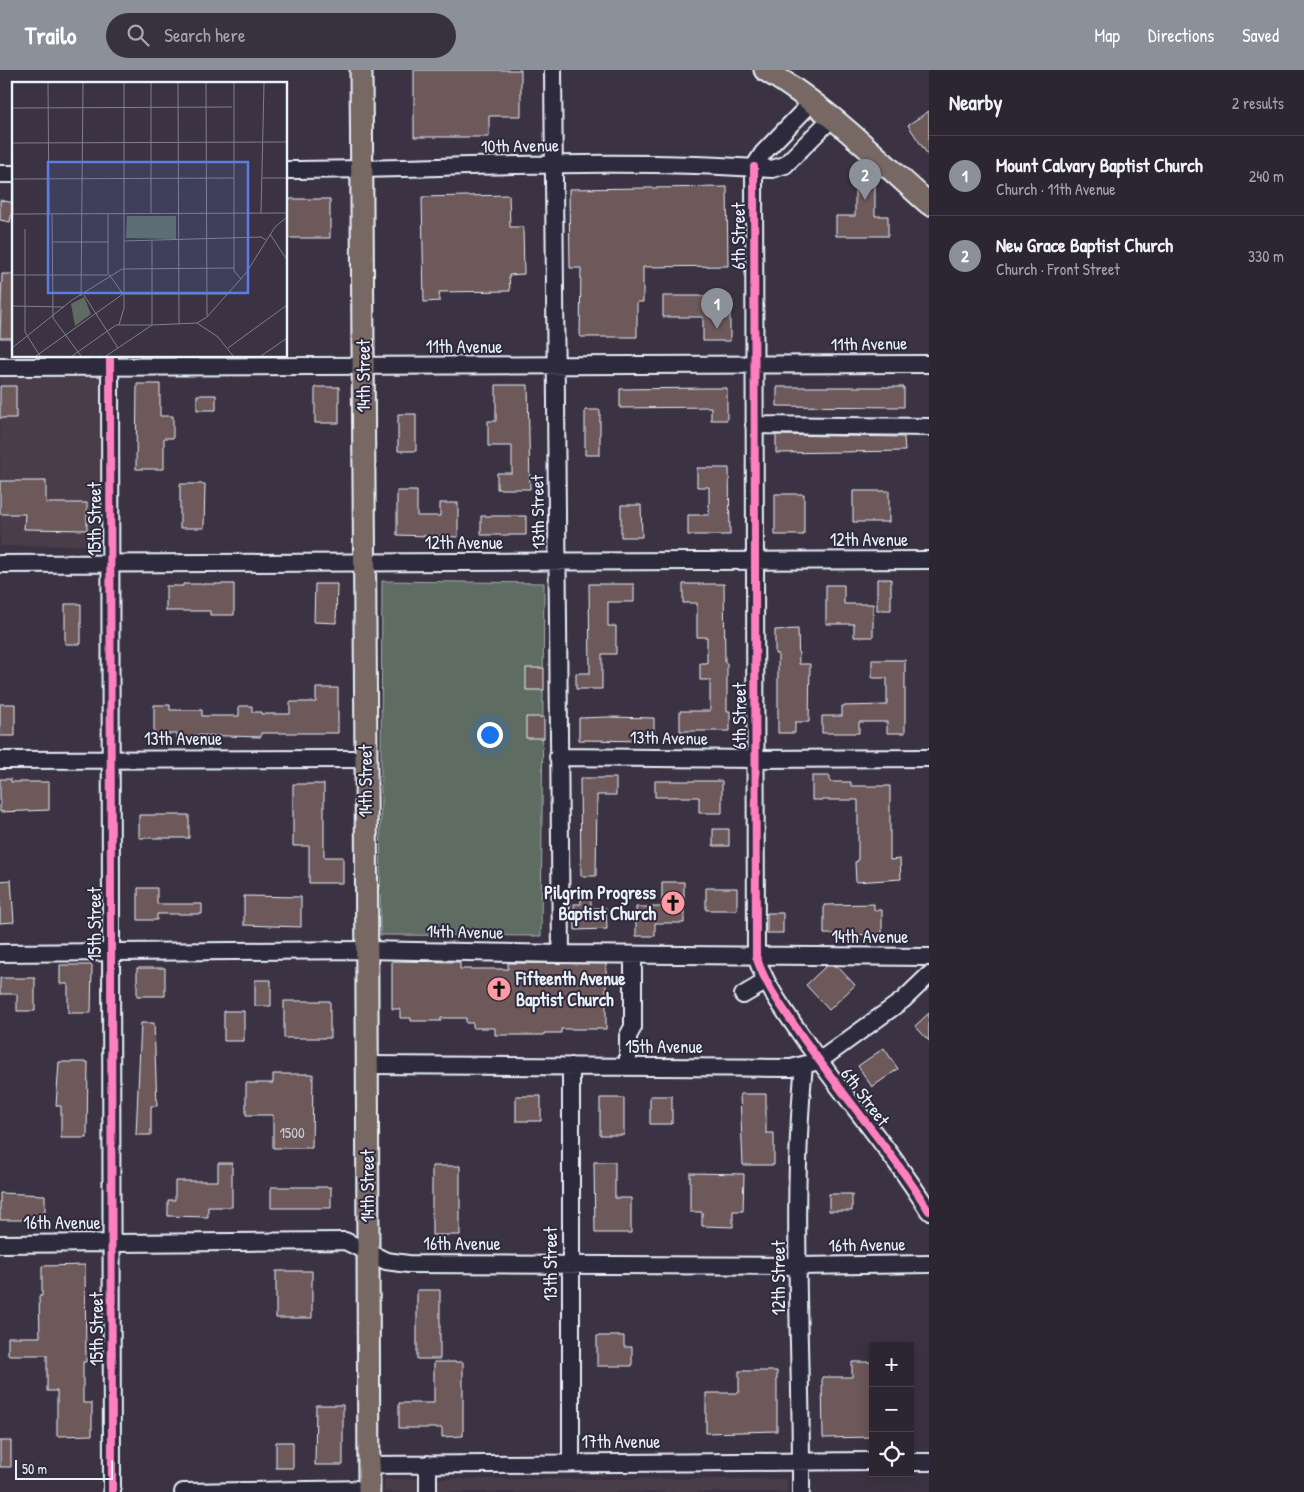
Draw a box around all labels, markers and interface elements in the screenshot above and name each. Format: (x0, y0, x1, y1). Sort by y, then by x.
search box (106, 13, 456, 58)
text: Trailo (25, 19, 76, 51)
icon: search (124, 21, 152, 49)
text: Search here (164, 22, 246, 48)
text: Map (1095, 23, 1120, 48)
text: Directions (1148, 23, 1214, 48)
text: Saved (1242, 23, 1279, 48)
inset map (12, 82, 288, 358)
text: Nearby (949, 88, 1002, 117)
text: 2 results (1232, 92, 1284, 114)
street label: 10th Avenue (481, 132, 559, 159)
text: Mount Calvary Baptist Church (996, 152, 1203, 178)
pin: 2 (849, 159, 881, 200)
text: 1 (962, 165, 968, 187)
text: 240 m (1249, 165, 1284, 187)
text: Church · 11th Avenue (996, 178, 1116, 200)
street label: 6th Street (726, 202, 751, 269)
text: New Grace Baptist Church (996, 232, 1173, 258)
text: 2 (961, 245, 969, 267)
text: 330 m (1248, 245, 1284, 267)
text: Church · Front Street (996, 258, 1120, 280)
pin: 1 (701, 288, 733, 329)
street label: 11th Avenue (830, 330, 908, 357)
street label: 11th Avenue (426, 334, 502, 359)
street label: 14th Street (351, 339, 376, 413)
street label: 13th Street (524, 474, 551, 549)
street label: 15th Street (82, 481, 107, 556)
street label: 12th Avenue (830, 527, 908, 552)
street label: 12th Avenue (425, 530, 503, 555)
street label: 6th Street (727, 682, 752, 749)
your location (477, 722, 503, 748)
street label: 13th Avenue (630, 724, 708, 751)
street label: 13th Avenue (144, 726, 222, 751)
street label: 14th Street (353, 744, 378, 818)
place label: Pilgrim Progress Baptist Church (544, 880, 656, 927)
street label: 15th Street (82, 886, 107, 961)
church icon: Pilgrim Progress Baptist Church (660, 890, 686, 916)
street label: 14th Avenue (426, 918, 504, 945)
street label: 14th Avenue (832, 924, 908, 949)
place label: Fifteenth Avenue Baptist Church (515, 966, 626, 1013)
church icon: Fifteenth Avenue Baptist Church (486, 976, 512, 1002)
street label: 15th Avenue (625, 1034, 703, 1059)
street label: 6th Street (835, 1062, 896, 1132)
house number: 1500 (279, 1122, 305, 1143)
street label: 14th Street (355, 1149, 380, 1223)
street label: 16th Avenue (23, 1210, 101, 1235)
street label: 13th Street (538, 1226, 563, 1301)
street label: 16th Avenue (423, 1231, 501, 1256)
street label: 16th Avenue (828, 1231, 906, 1258)
street label: 12th Street (766, 1240, 791, 1315)
street label: 15th Street (84, 1291, 109, 1366)
map controls (869, 1342, 914, 1477)
button: + (869, 1342, 914, 1387)
button: − (869, 1387, 914, 1432)
street label: 17th Avenue (582, 1429, 660, 1454)
button: locate (869, 1432, 914, 1477)
scale bar (15, 1457, 112, 1480)
text: 50 m (22, 1459, 47, 1478)

